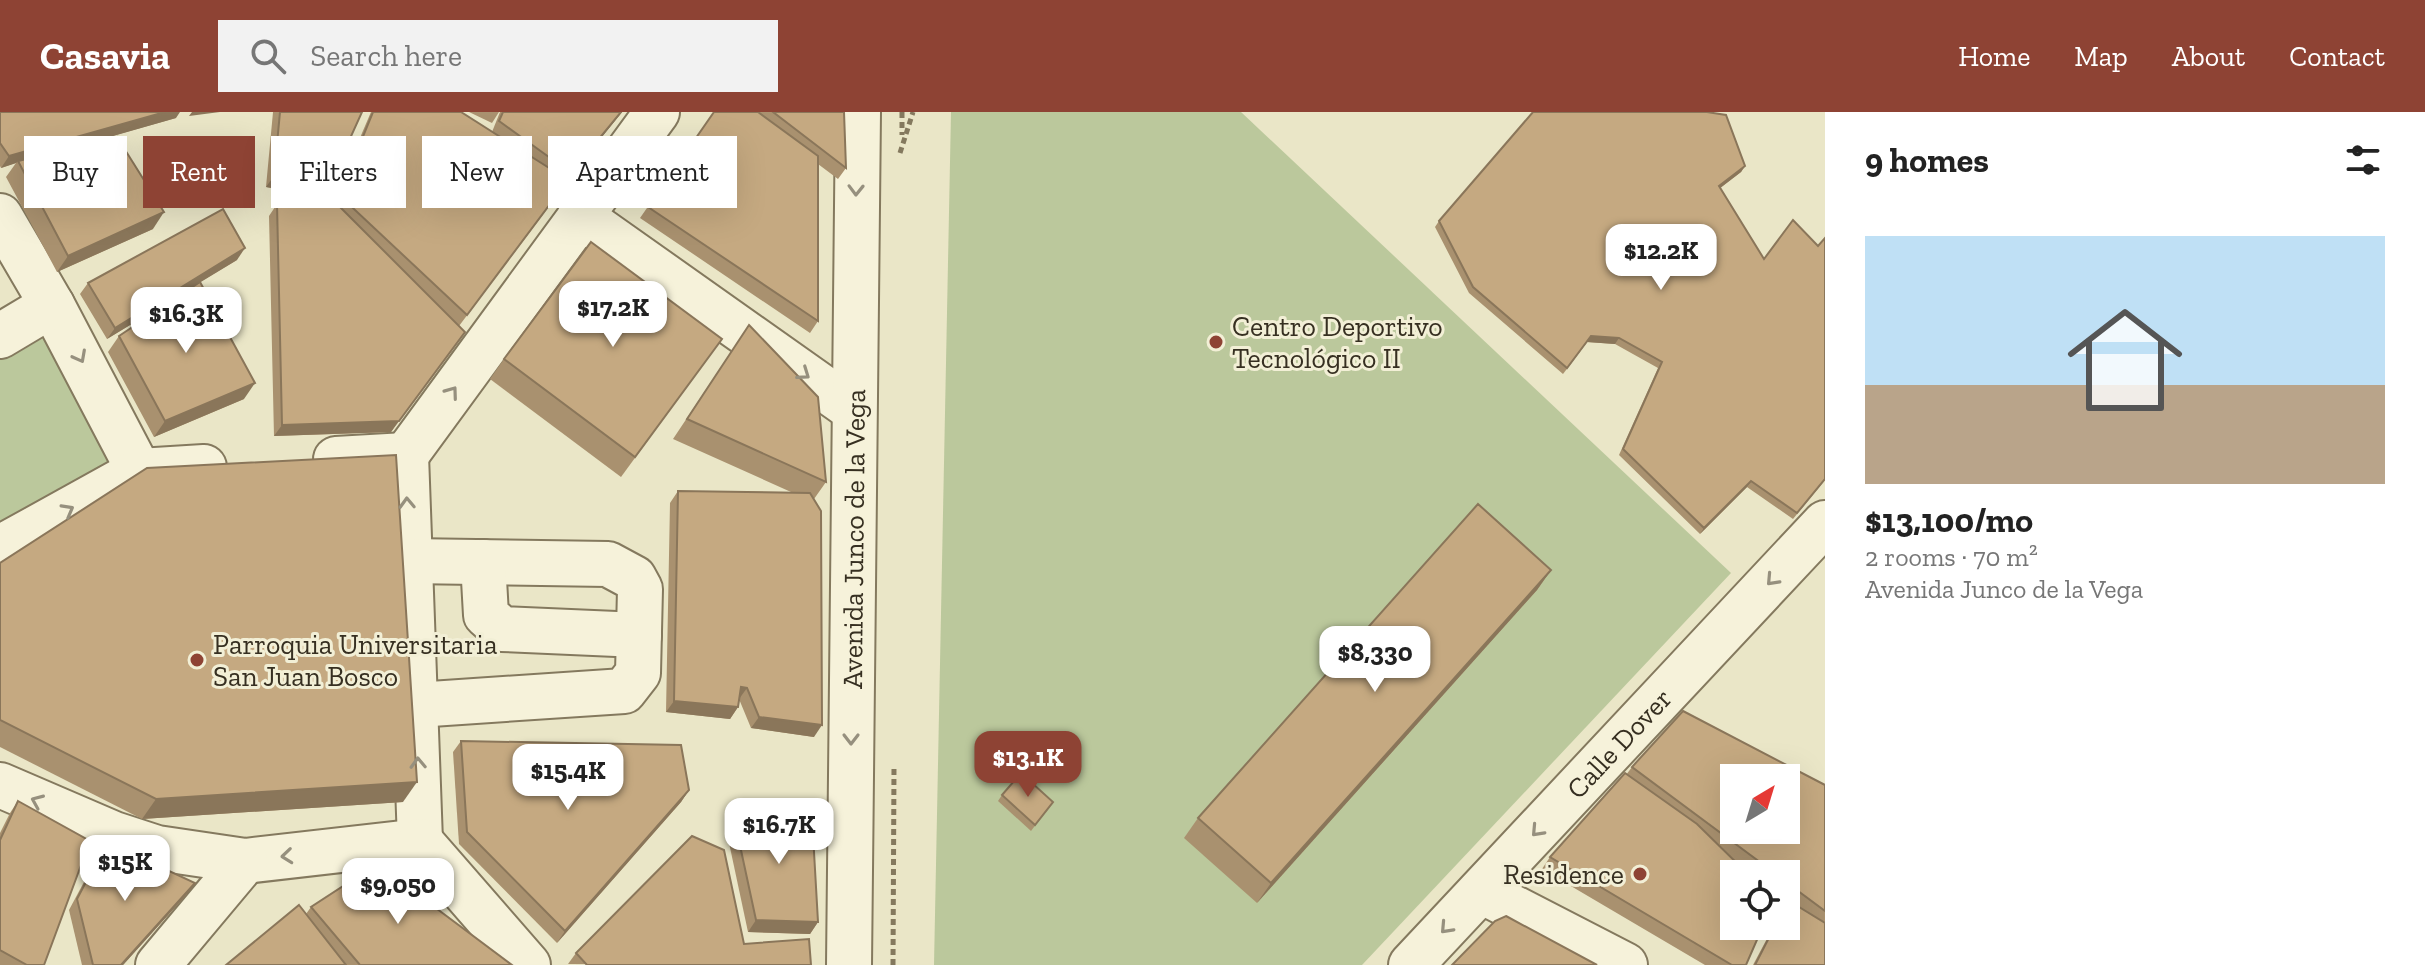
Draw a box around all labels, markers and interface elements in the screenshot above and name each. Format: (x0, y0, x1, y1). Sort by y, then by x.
search box (218, 20, 778, 92)
text: Casavia (40, 33, 170, 79)
icon: search (246, 34, 290, 78)
text: Search here (310, 38, 462, 74)
text: Home (1958, 40, 2030, 73)
text: Map (2074, 40, 2128, 73)
text: About (2172, 40, 2245, 73)
text: Contact (2289, 40, 2385, 73)
chip: Buy (24, 136, 127, 208)
chip: Rent (143, 136, 255, 208)
chip: Filters (271, 136, 406, 208)
chip: New (422, 136, 532, 208)
chip: Apartment (548, 136, 737, 208)
icon: filters (2341, 138, 2385, 182)
text: 9 homes (1865, 140, 1989, 181)
one-way arrow (848, 184, 865, 197)
pin: $12.2K (1596, 224, 1726, 292)
text: $12.2K (1624, 234, 1698, 266)
pin: $17.2K (548, 281, 678, 349)
pin: $16.3K (121, 287, 251, 355)
icon: home (2053, 288, 2197, 432)
text: $17.2K (577, 291, 649, 323)
text: $16.3K (149, 297, 223, 329)
place label: Centro Deportivo Tecnológico II (1232, 310, 1443, 375)
marker: Centro Deportivo Tecnológico II (1207, 333, 1225, 351)
one-way arrow (70, 349, 85, 364)
one-way arrow (795, 364, 809, 379)
one-way arrow (442, 387, 456, 401)
street label: Avenida Junco de la Vega (835, 389, 872, 689)
one-way arrow (398, 496, 416, 509)
text: $13,100/mo (1865, 500, 2033, 541)
one-way arrow (60, 505, 74, 520)
text: 2 rooms · 70 m² (1865, 541, 2038, 573)
one-way arrow (1766, 571, 1781, 585)
text: Avenida Junco de la Vega (1865, 573, 2143, 605)
pin: $8,330 (1310, 626, 1440, 694)
place label: Parroquia Universitaria San Juan Bosco (213, 628, 498, 693)
text: $8,330 (1337, 636, 1413, 668)
marker: Parroquia Universitaria San Juan Bosco (188, 651, 206, 669)
street label: Calle Dover (1559, 681, 1678, 805)
pin: $13.1K (963, 731, 1093, 799)
one-way arrow (842, 733, 860, 746)
text: $13.1K (992, 741, 1064, 773)
pin: $15.4K (503, 744, 633, 812)
text: $15.4K (530, 754, 606, 786)
one-way arrow (409, 756, 426, 769)
north arrow (1720, 764, 1800, 844)
map controls (1720, 764, 1800, 940)
one-way arrow (31, 795, 46, 811)
pin: $16.7K (714, 798, 844, 866)
text: $16.7K (743, 808, 815, 840)
one-way arrow (1531, 822, 1546, 836)
pin: $15K (78, 835, 172, 903)
text: $15K (98, 845, 152, 877)
one-way arrow (280, 848, 293, 865)
pin: $9,050 (333, 858, 463, 926)
place label: Residence (1503, 858, 1624, 891)
button: locate (1720, 860, 1800, 940)
marker: Residence (1631, 865, 1649, 883)
text: $9,050 (360, 868, 436, 900)
one-way arrow (1441, 919, 1456, 933)

